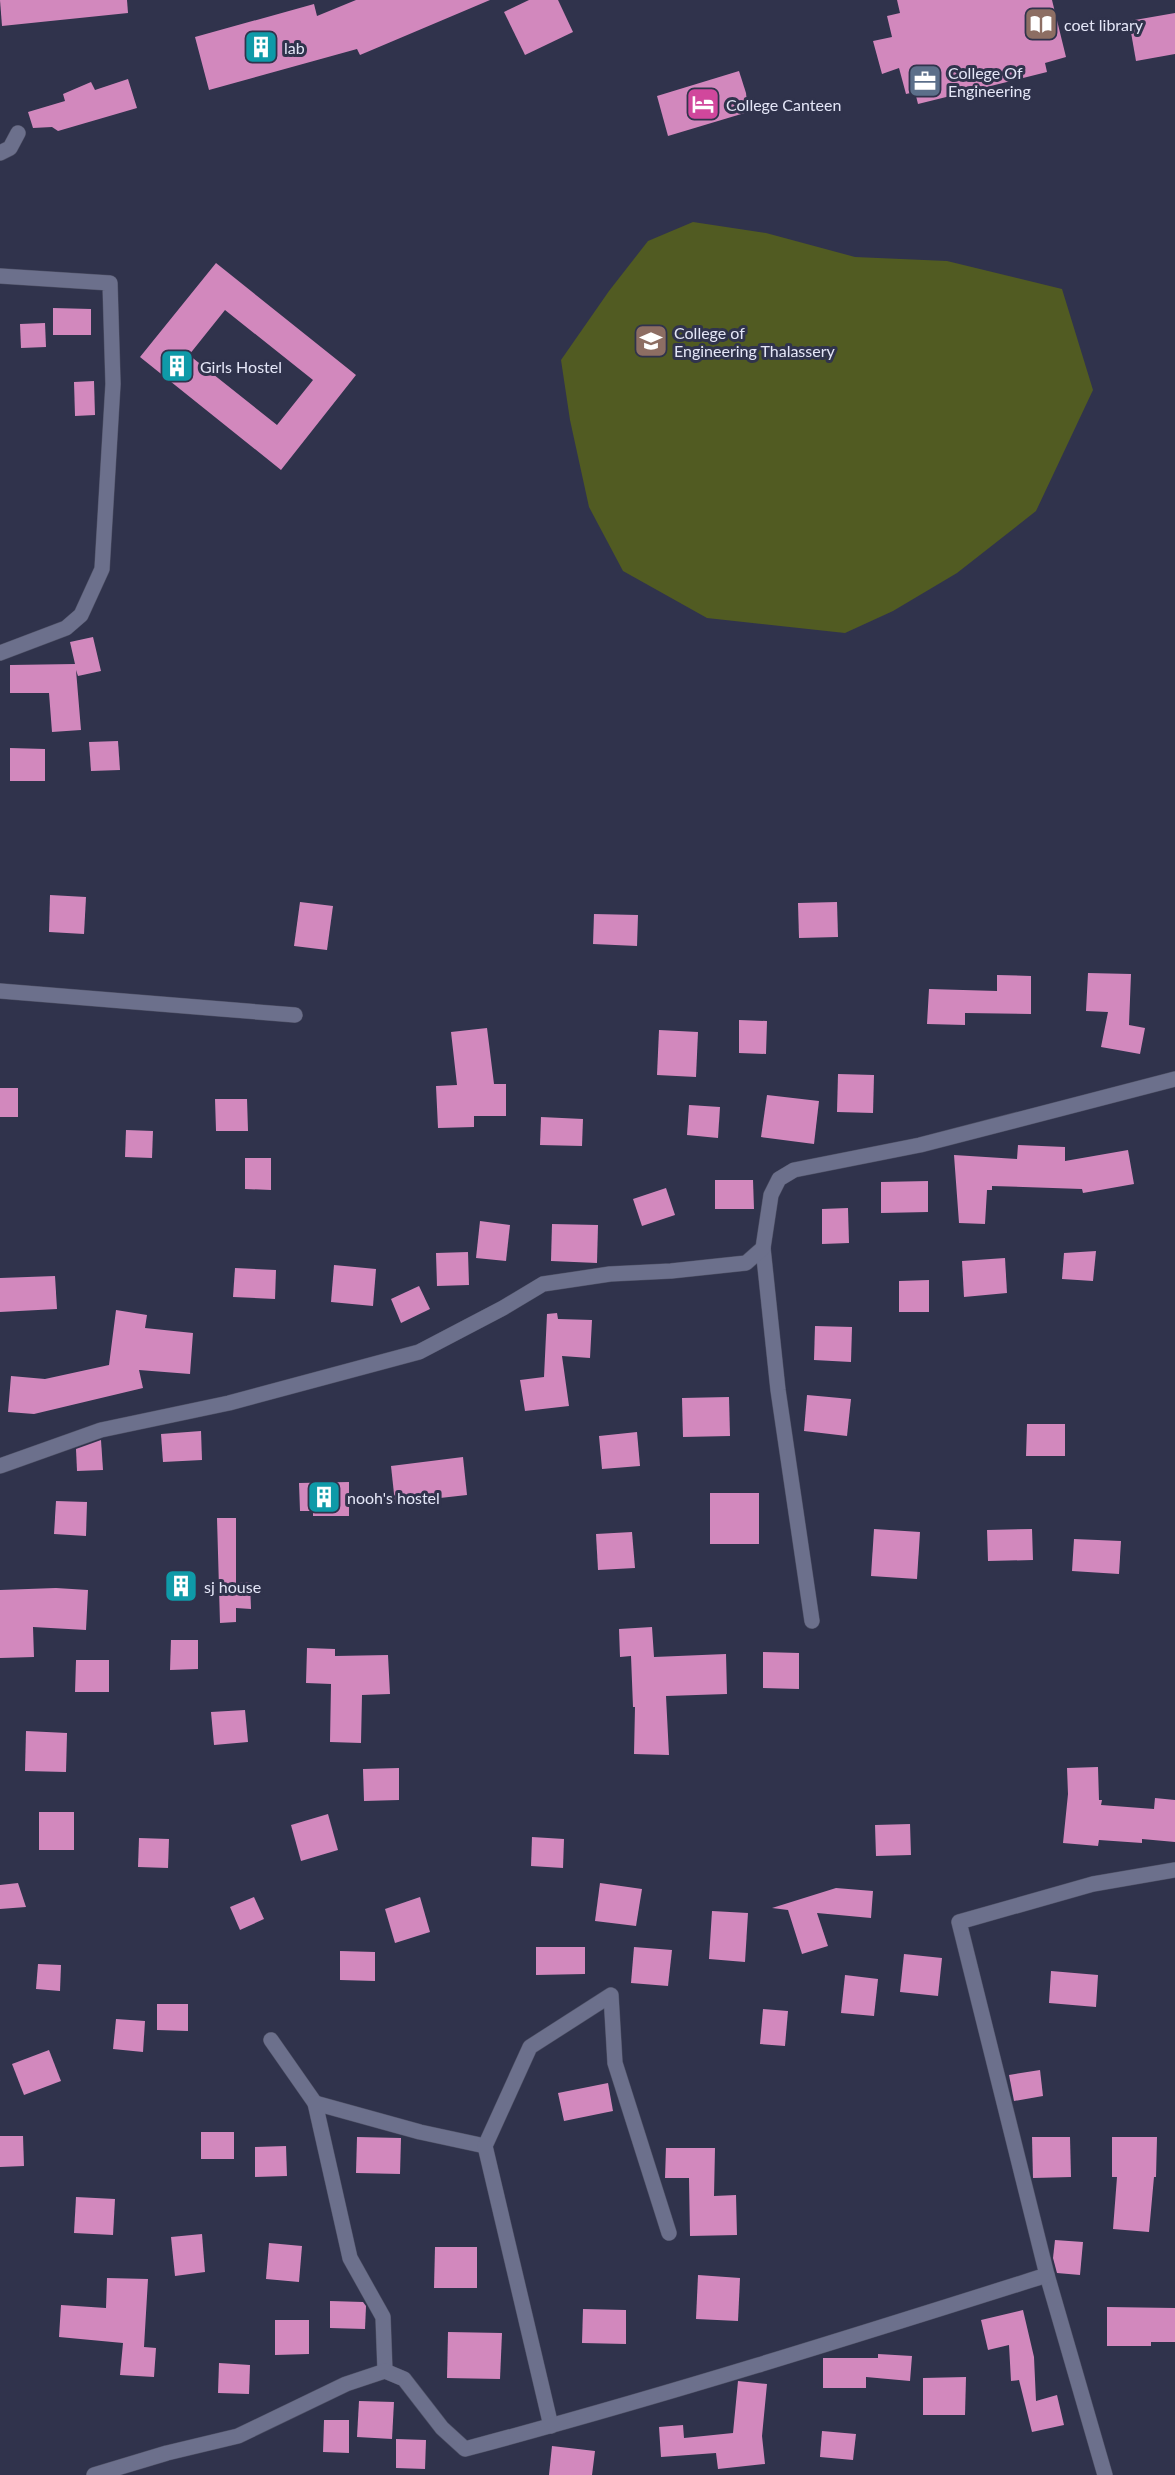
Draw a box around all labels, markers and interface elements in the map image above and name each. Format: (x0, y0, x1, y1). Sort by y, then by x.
library icon: coet library (1023, 6, 1059, 42)
place label: coet library (1064, 15, 1144, 34)
building icon: lab (243, 29, 279, 65)
place label: lab (284, 38, 305, 57)
office icon: College Of Engineering (907, 63, 943, 99)
place label: College Of Engineering (948, 63, 1031, 100)
hotel icon: College Canteen (685, 86, 721, 122)
place label: College Canteen (726, 95, 841, 114)
school or university icon: College of Engineering Thalassery (633, 323, 669, 359)
place label: College of Engineering Thalassery (674, 323, 836, 360)
building icon: Girls Hostel (159, 348, 195, 384)
place label: Girls Hostel (200, 357, 282, 376)
building icon: nooh's hostel (306, 1479, 342, 1515)
place label: nooh's hostel (347, 1488, 440, 1507)
building icon: sj house (163, 1568, 199, 1604)
place label: sj house (204, 1577, 261, 1596)

